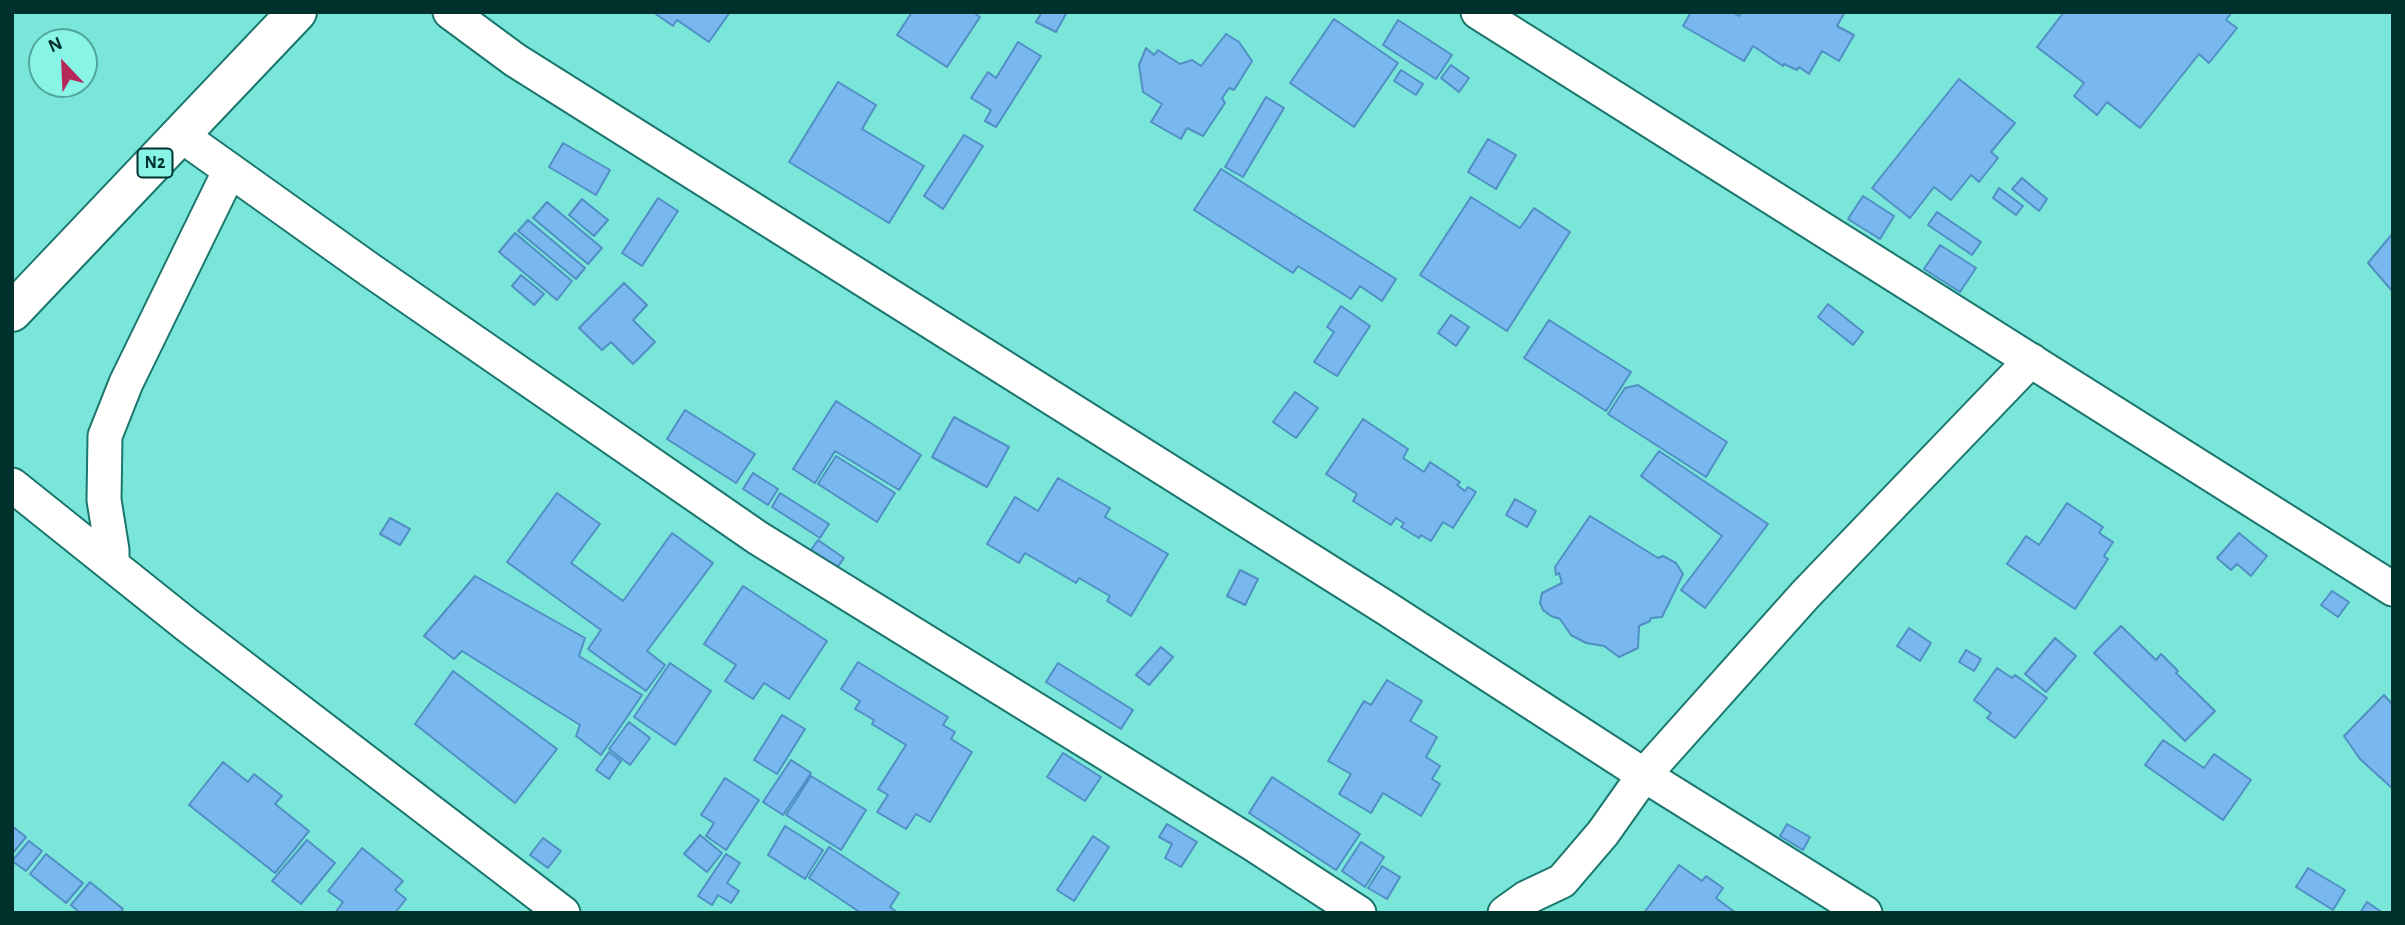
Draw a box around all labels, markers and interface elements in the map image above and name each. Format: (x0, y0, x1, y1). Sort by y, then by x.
north arrow (28, 28, 98, 98)
text: N (46, 34, 65, 56)
road number: N2 (138, 148, 172, 178)

